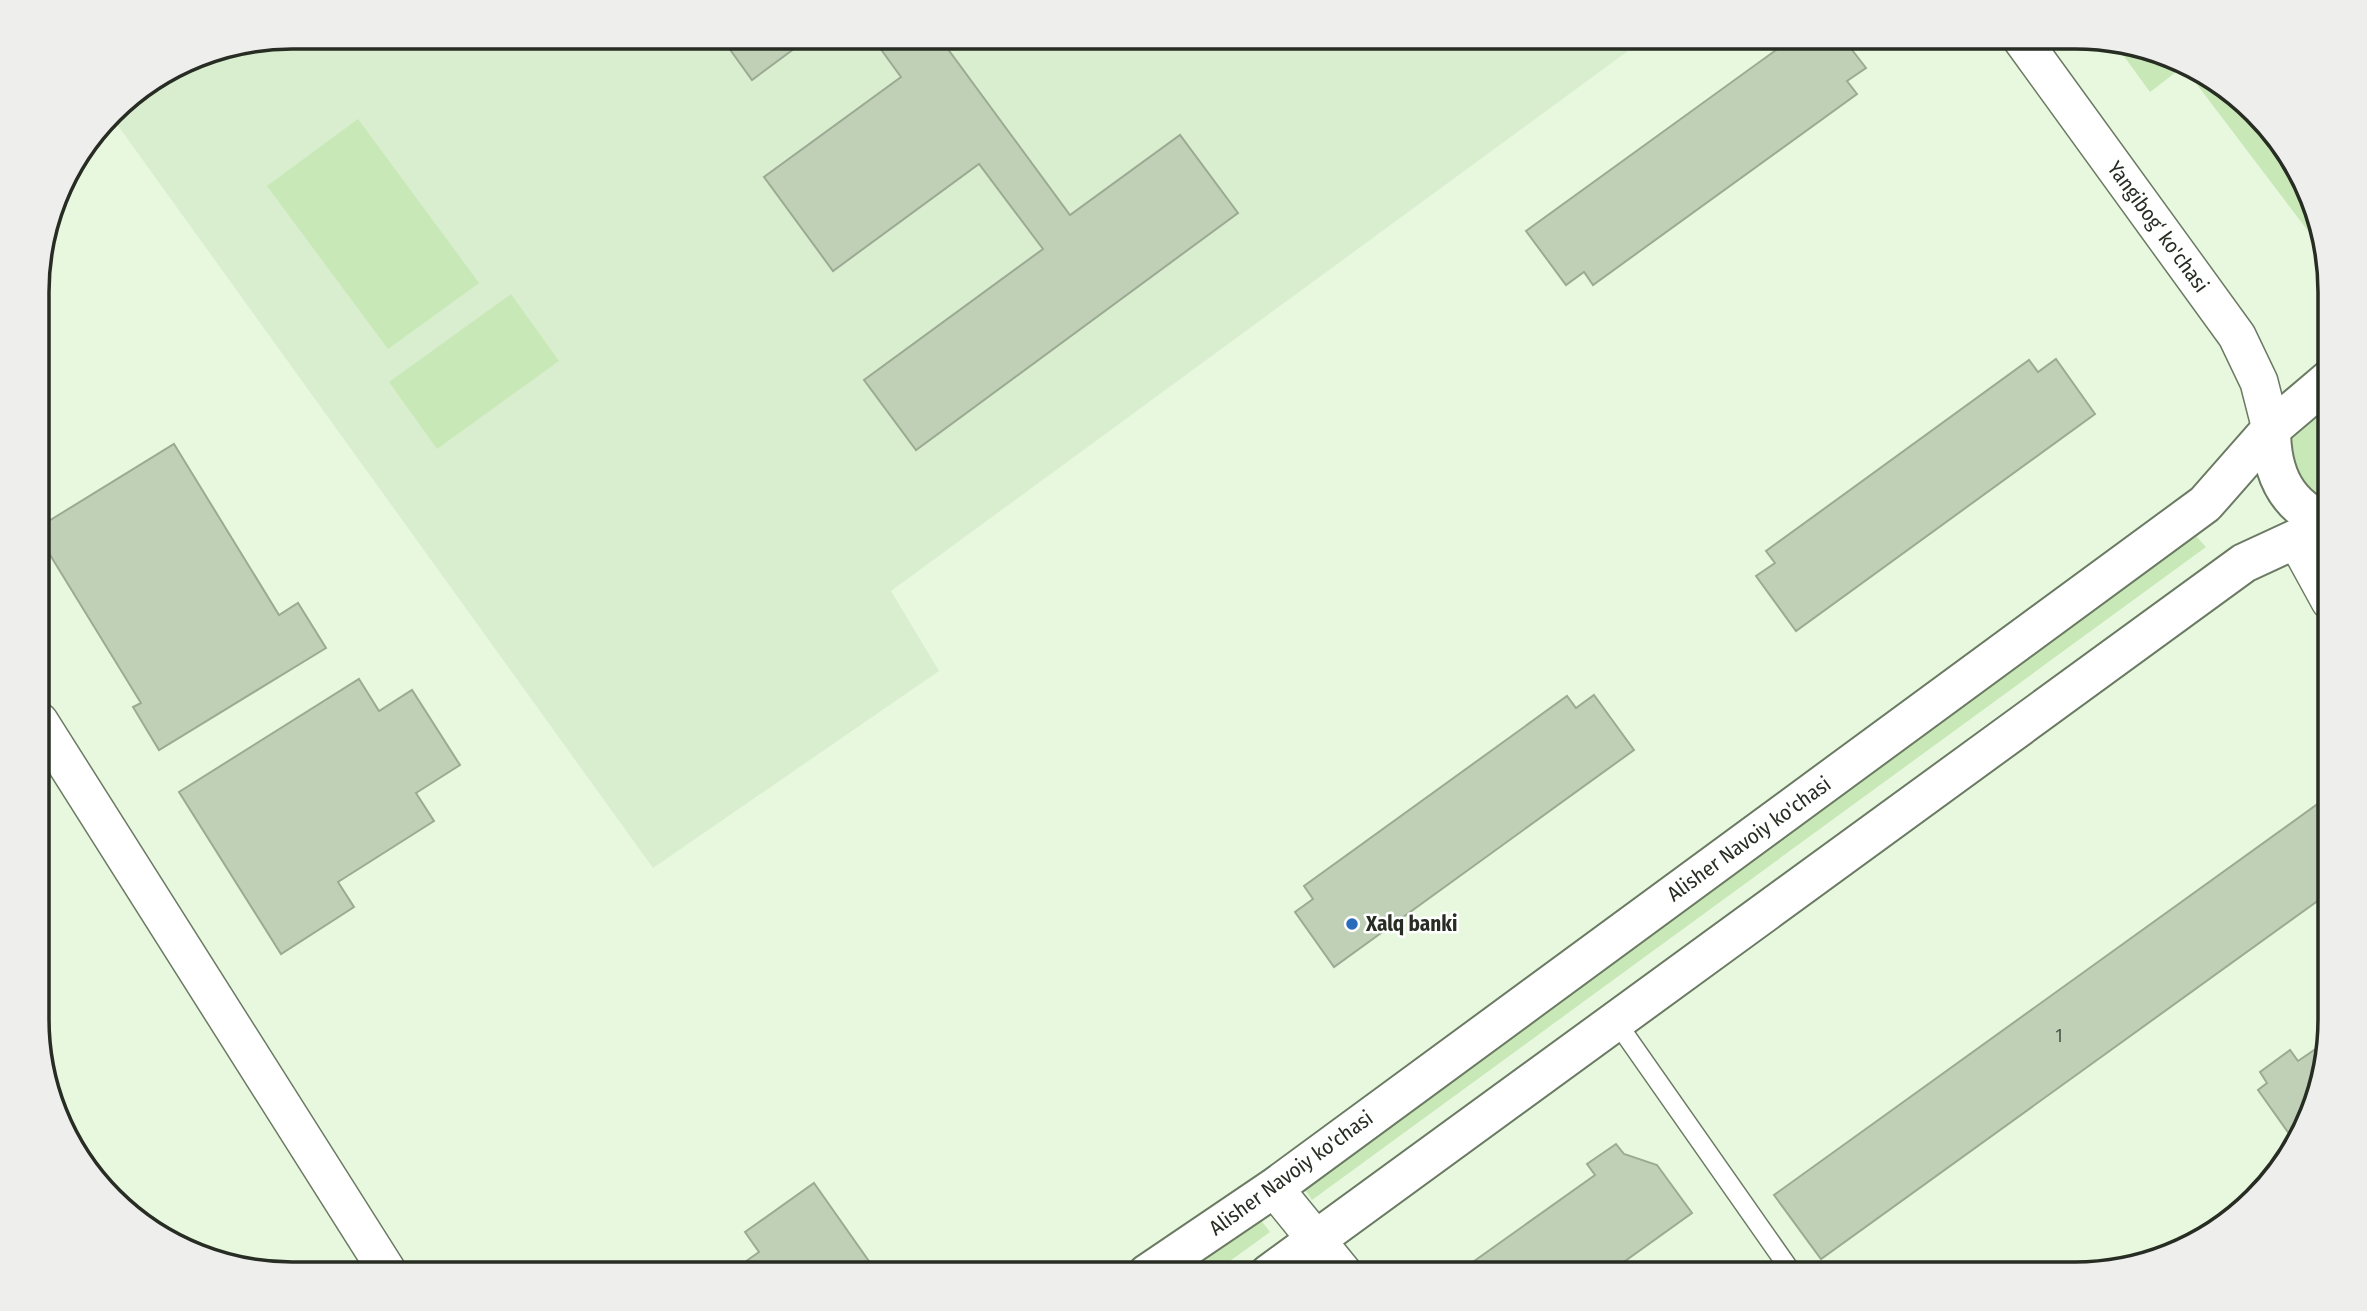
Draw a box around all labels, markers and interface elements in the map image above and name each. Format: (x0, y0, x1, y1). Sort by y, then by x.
street label: Yangibog‘ ko'chasi (2102, 156, 2214, 298)
street label: Alisher Navoiy ko'chasi (1662, 771, 1836, 907)
place label: Xalq banki (1365, 911, 1457, 937)
marker: Xalq banki (1344, 916, 1360, 932)
house number: 1 (2055, 1025, 2063, 1047)
street label: Alisher Navoiy ko'chasi (1204, 1105, 1378, 1241)

